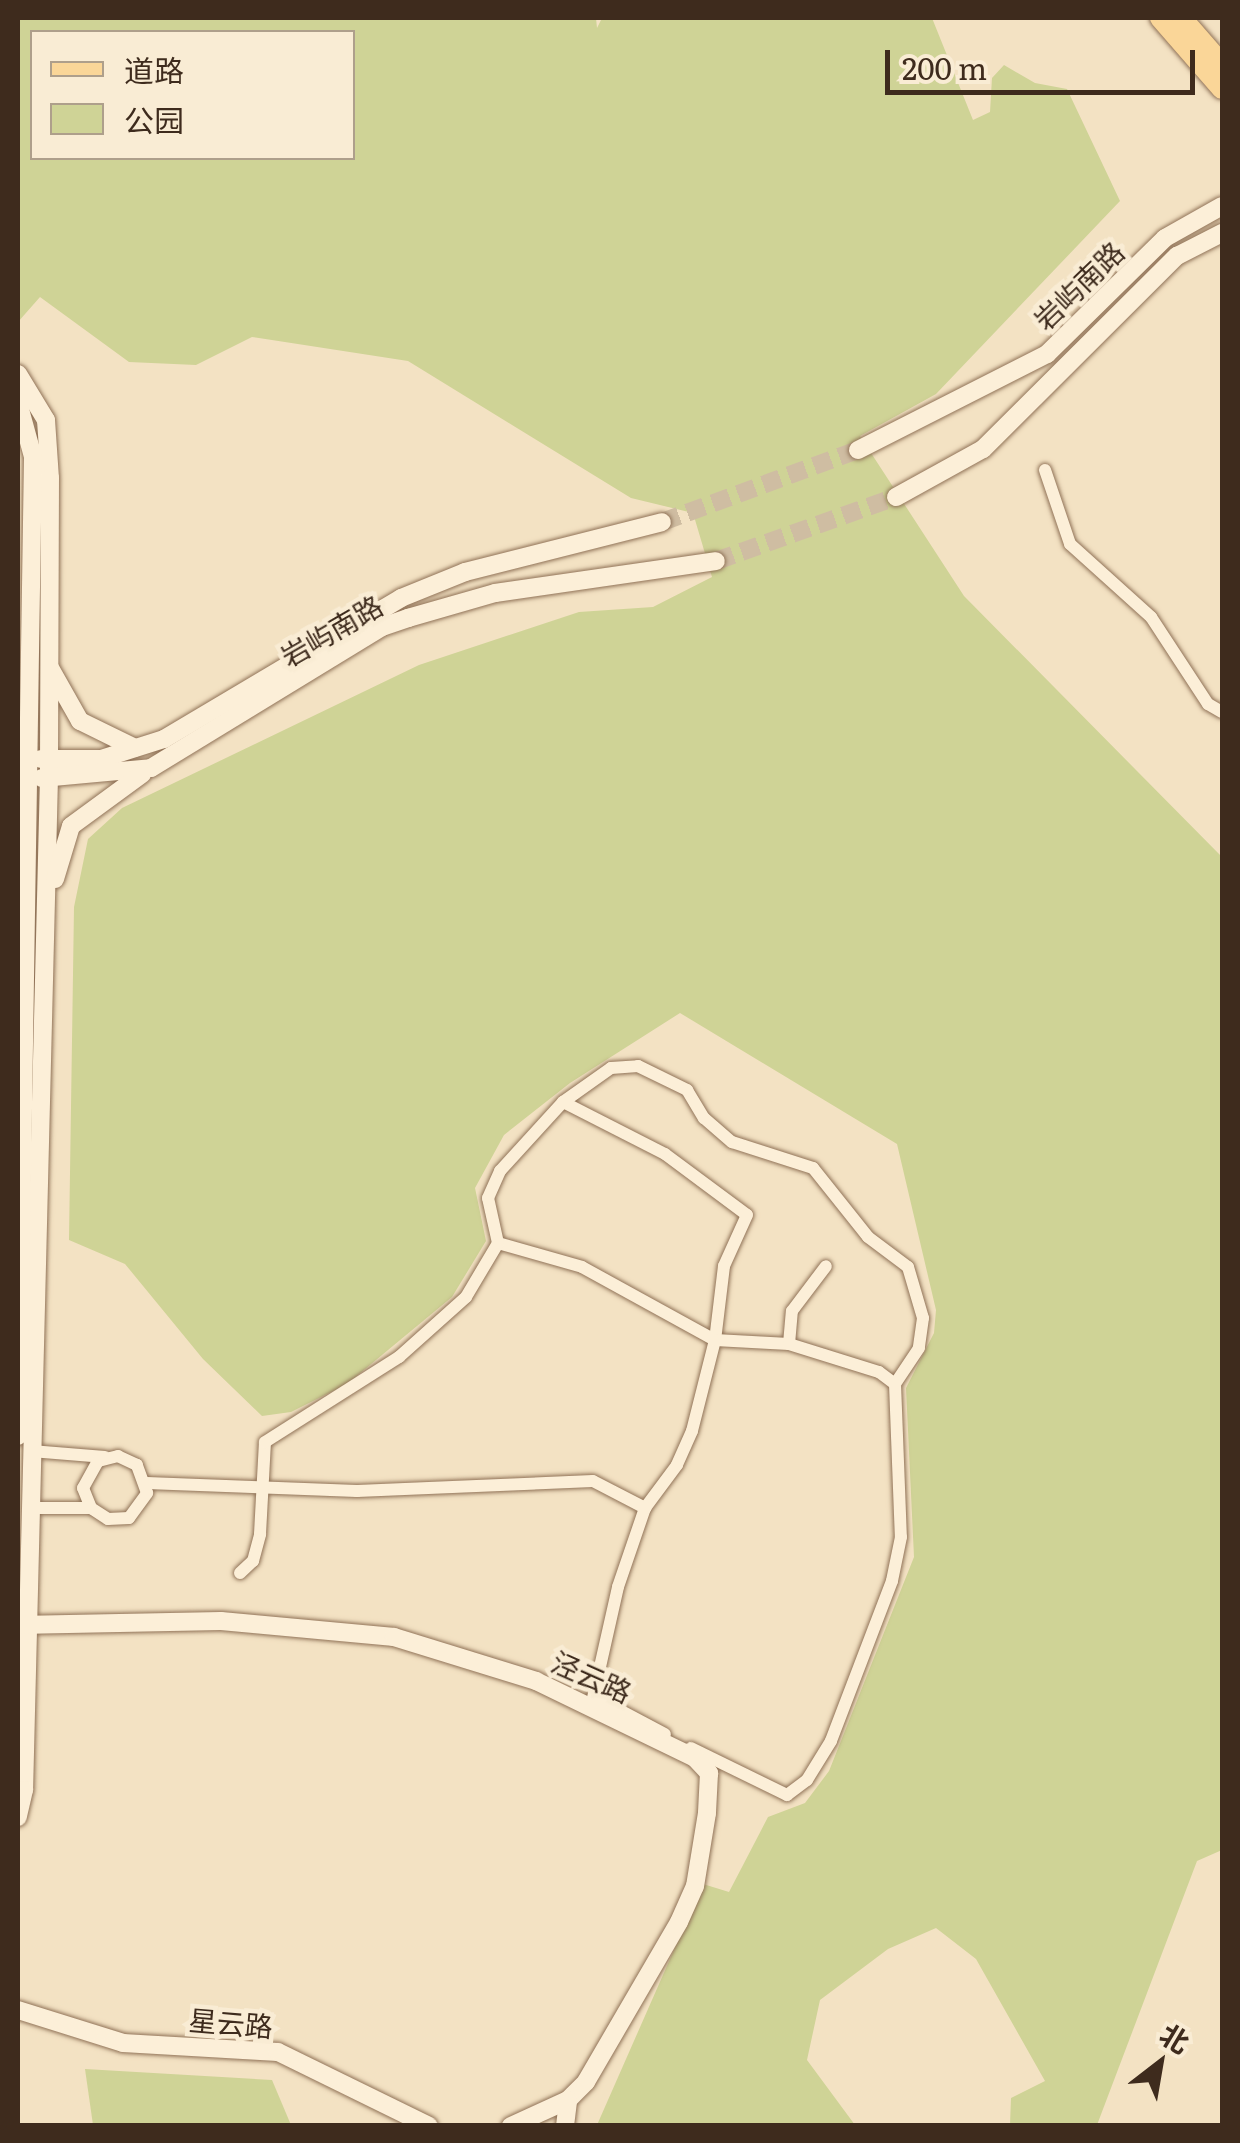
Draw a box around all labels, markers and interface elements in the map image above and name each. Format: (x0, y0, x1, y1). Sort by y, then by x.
legend (30, 30, 355, 160)
scale bar (890, 30, 1200, 92)
text: 200 m (902, 45, 987, 89)
text: 道路 (124, 47, 184, 91)
text: 公园 (124, 97, 184, 141)
street label: 岩屿南路 (1026, 234, 1130, 336)
street label: 岩屿南路 (274, 587, 388, 673)
street label: 泾云路 (547, 1644, 637, 1708)
street label: 星云路 (188, 2002, 274, 2042)
text: 北 (1153, 2012, 1198, 2062)
north arrow (1110, 2013, 1210, 2113)

